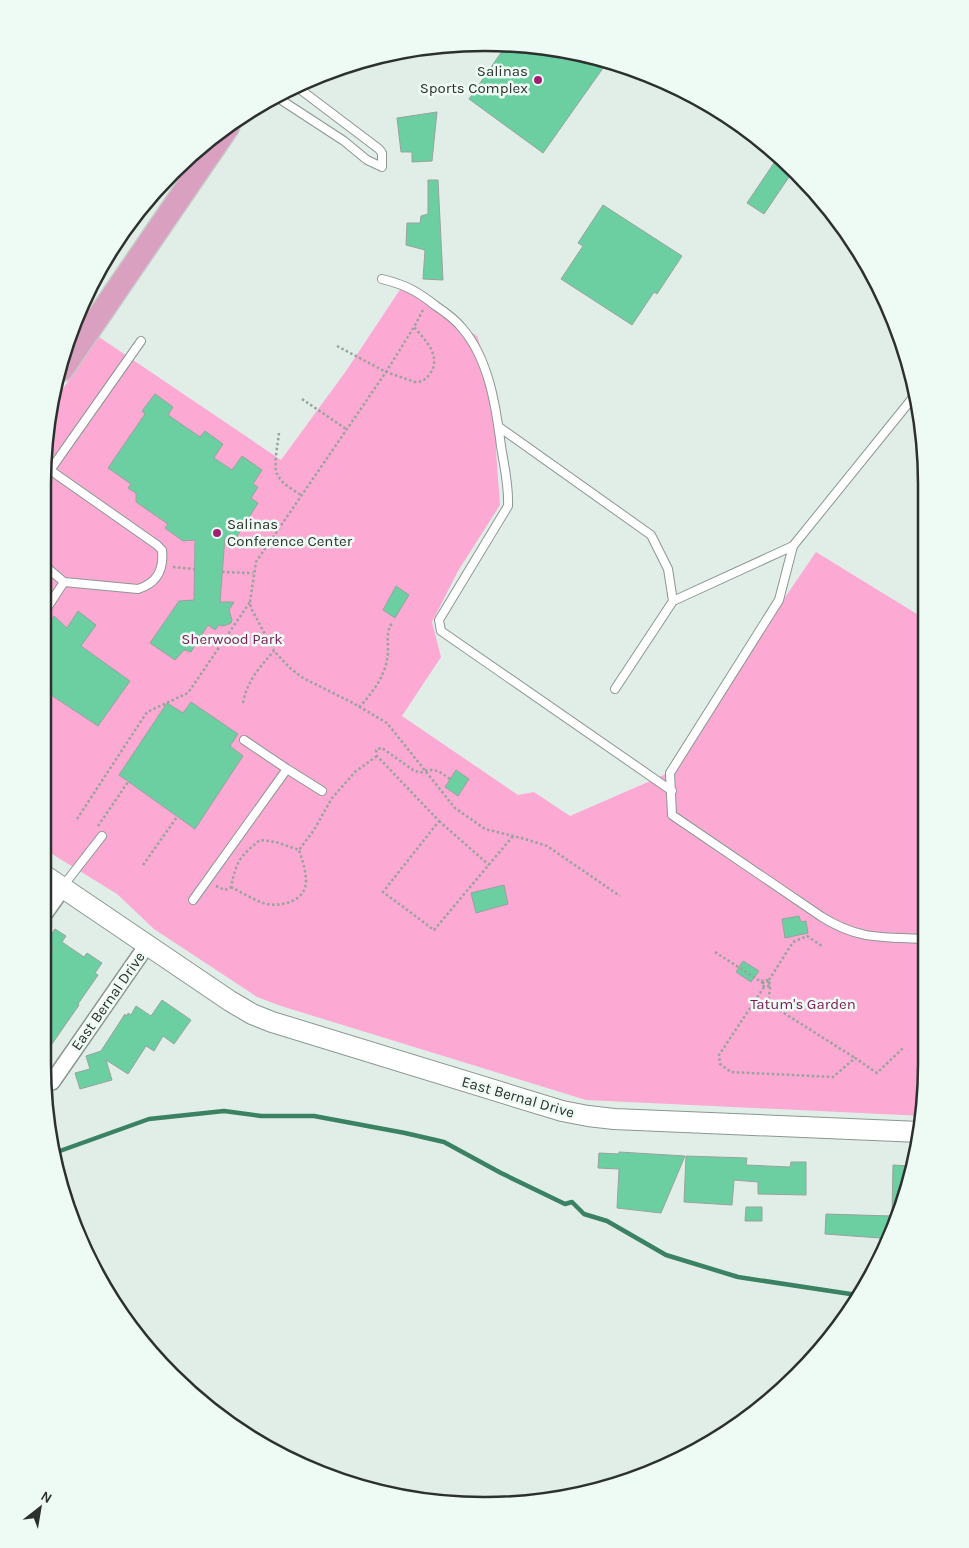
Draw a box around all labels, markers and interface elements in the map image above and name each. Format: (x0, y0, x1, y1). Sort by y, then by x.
place label: Salinas Sports Complex (420, 62, 528, 97)
marker: Salinas Sports Complex (532, 74, 544, 86)
place label: Salinas Conference Center (227, 515, 353, 550)
marker: Salinas Conference Center (211, 527, 223, 539)
park label: Sherwood Park (181, 630, 283, 648)
street label: East Bernal Drive (67, 948, 149, 1054)
park label: Tatum's Garden (750, 995, 856, 1013)
street label: East Bernal Drive (460, 1072, 576, 1122)
north arrow (15, 1483, 65, 1533)
text: N (38, 1487, 55, 1507)

